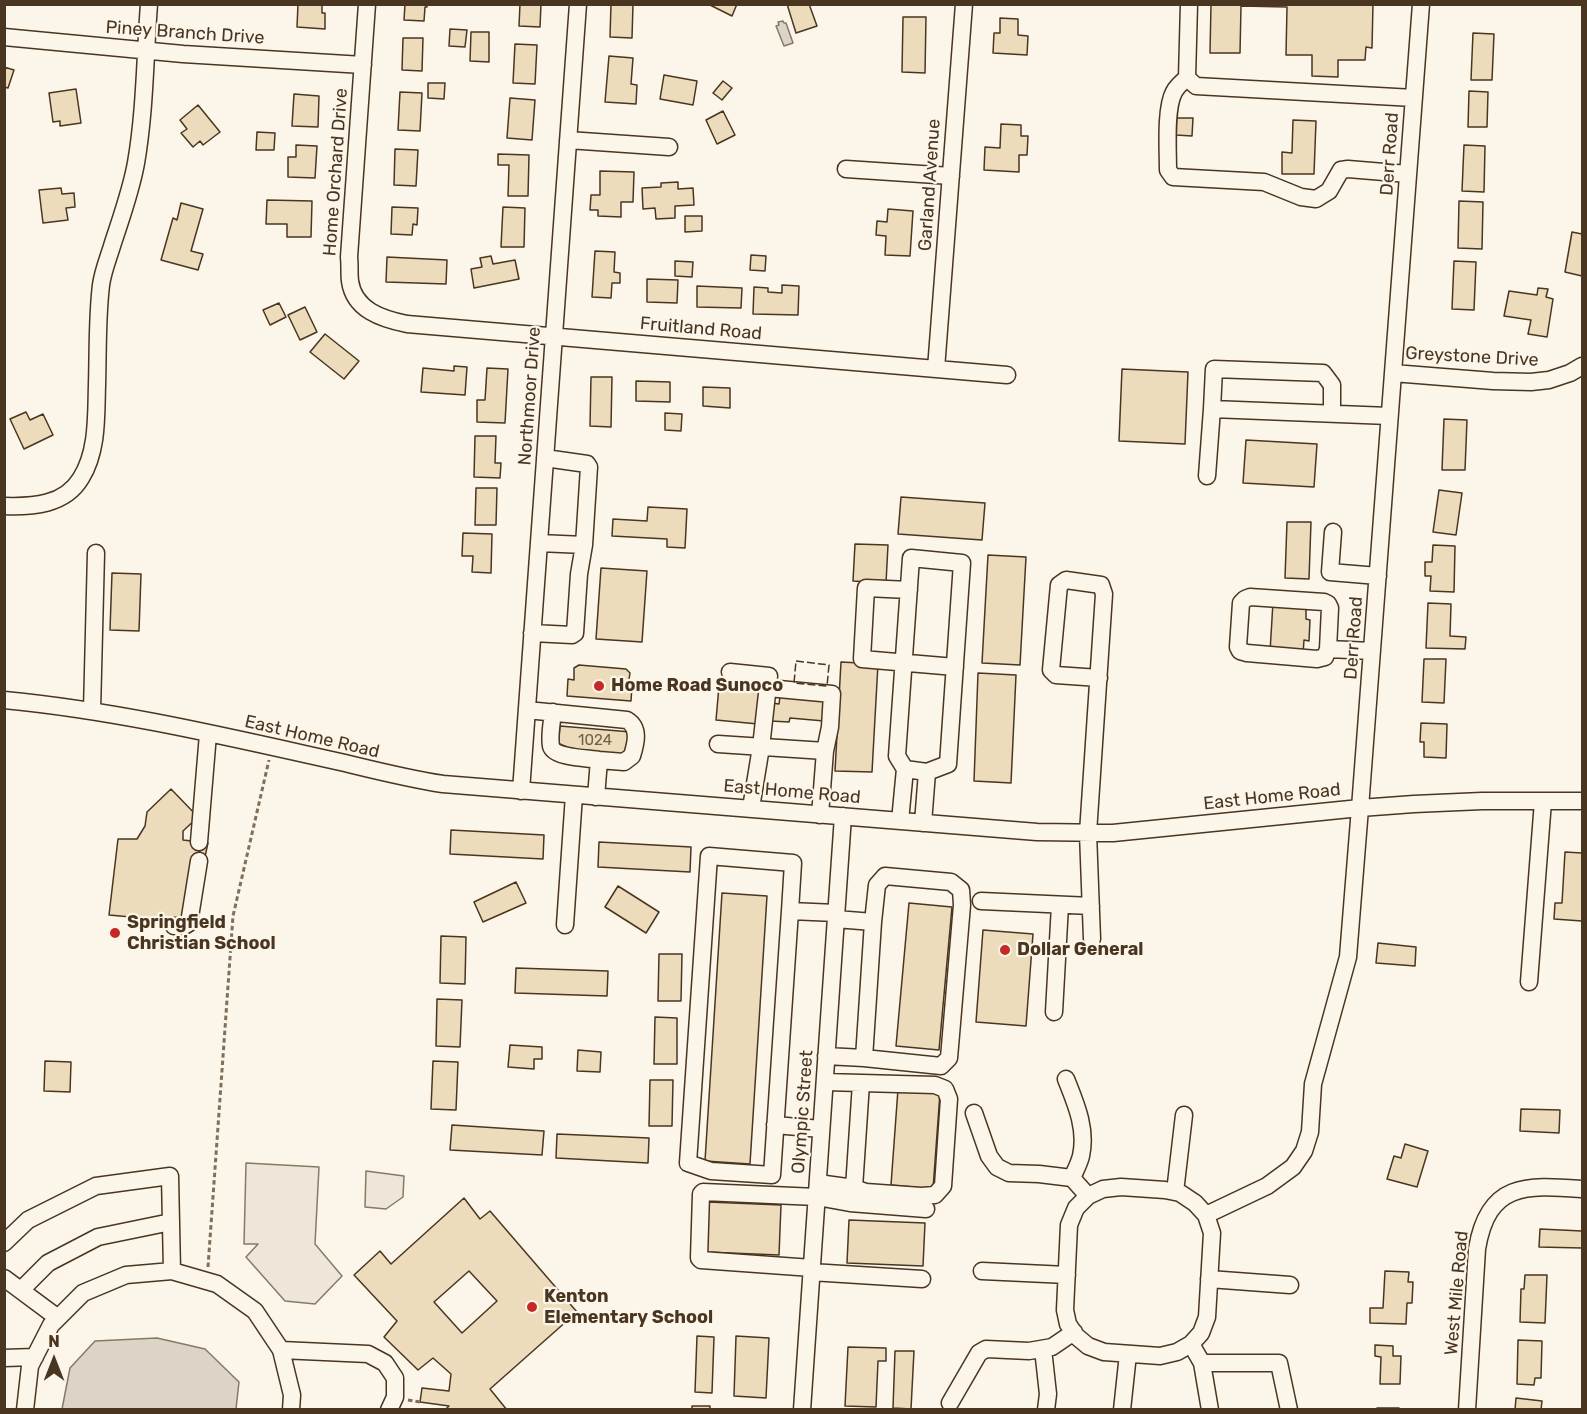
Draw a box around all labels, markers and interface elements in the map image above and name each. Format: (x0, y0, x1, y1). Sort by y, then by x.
street label: Piney Branch Drive (105, 17, 265, 49)
street label: Home Orchard Drive (319, 87, 353, 257)
street label: Derr Road (1376, 112, 1404, 196)
street label: Garland Avenue (915, 118, 945, 252)
street label: Fruitland Road (639, 313, 763, 345)
street label: Northmoor Drive (514, 326, 546, 466)
street label: Greystone Drive (1405, 343, 1539, 371)
street label: Derr Road (1340, 596, 1368, 680)
place label: Home Road Sunoco (611, 675, 783, 697)
marker: Home Road Sunoco (592, 679, 606, 693)
street label: East Home Road (242, 711, 382, 763)
house number: 1024 (578, 732, 612, 750)
street label: East Home Road (722, 775, 862, 809)
street label: East Home Road (1202, 779, 1342, 815)
place label: Springfield Christian School (127, 912, 276, 954)
marker: Springfield Christian School (108, 926, 122, 940)
place label: Dollar General (1017, 939, 1144, 961)
marker: Dollar General (998, 943, 1012, 957)
street label: Olympic Street (788, 1049, 818, 1175)
street label: West Mile Road (1441, 1230, 1473, 1356)
place label: Kenton Elementary School (544, 1286, 713, 1328)
marker: Kenton Elementary School (525, 1300, 539, 1314)
north arrow (24, 1330, 84, 1390)
text: N (48, 1332, 60, 1351)

